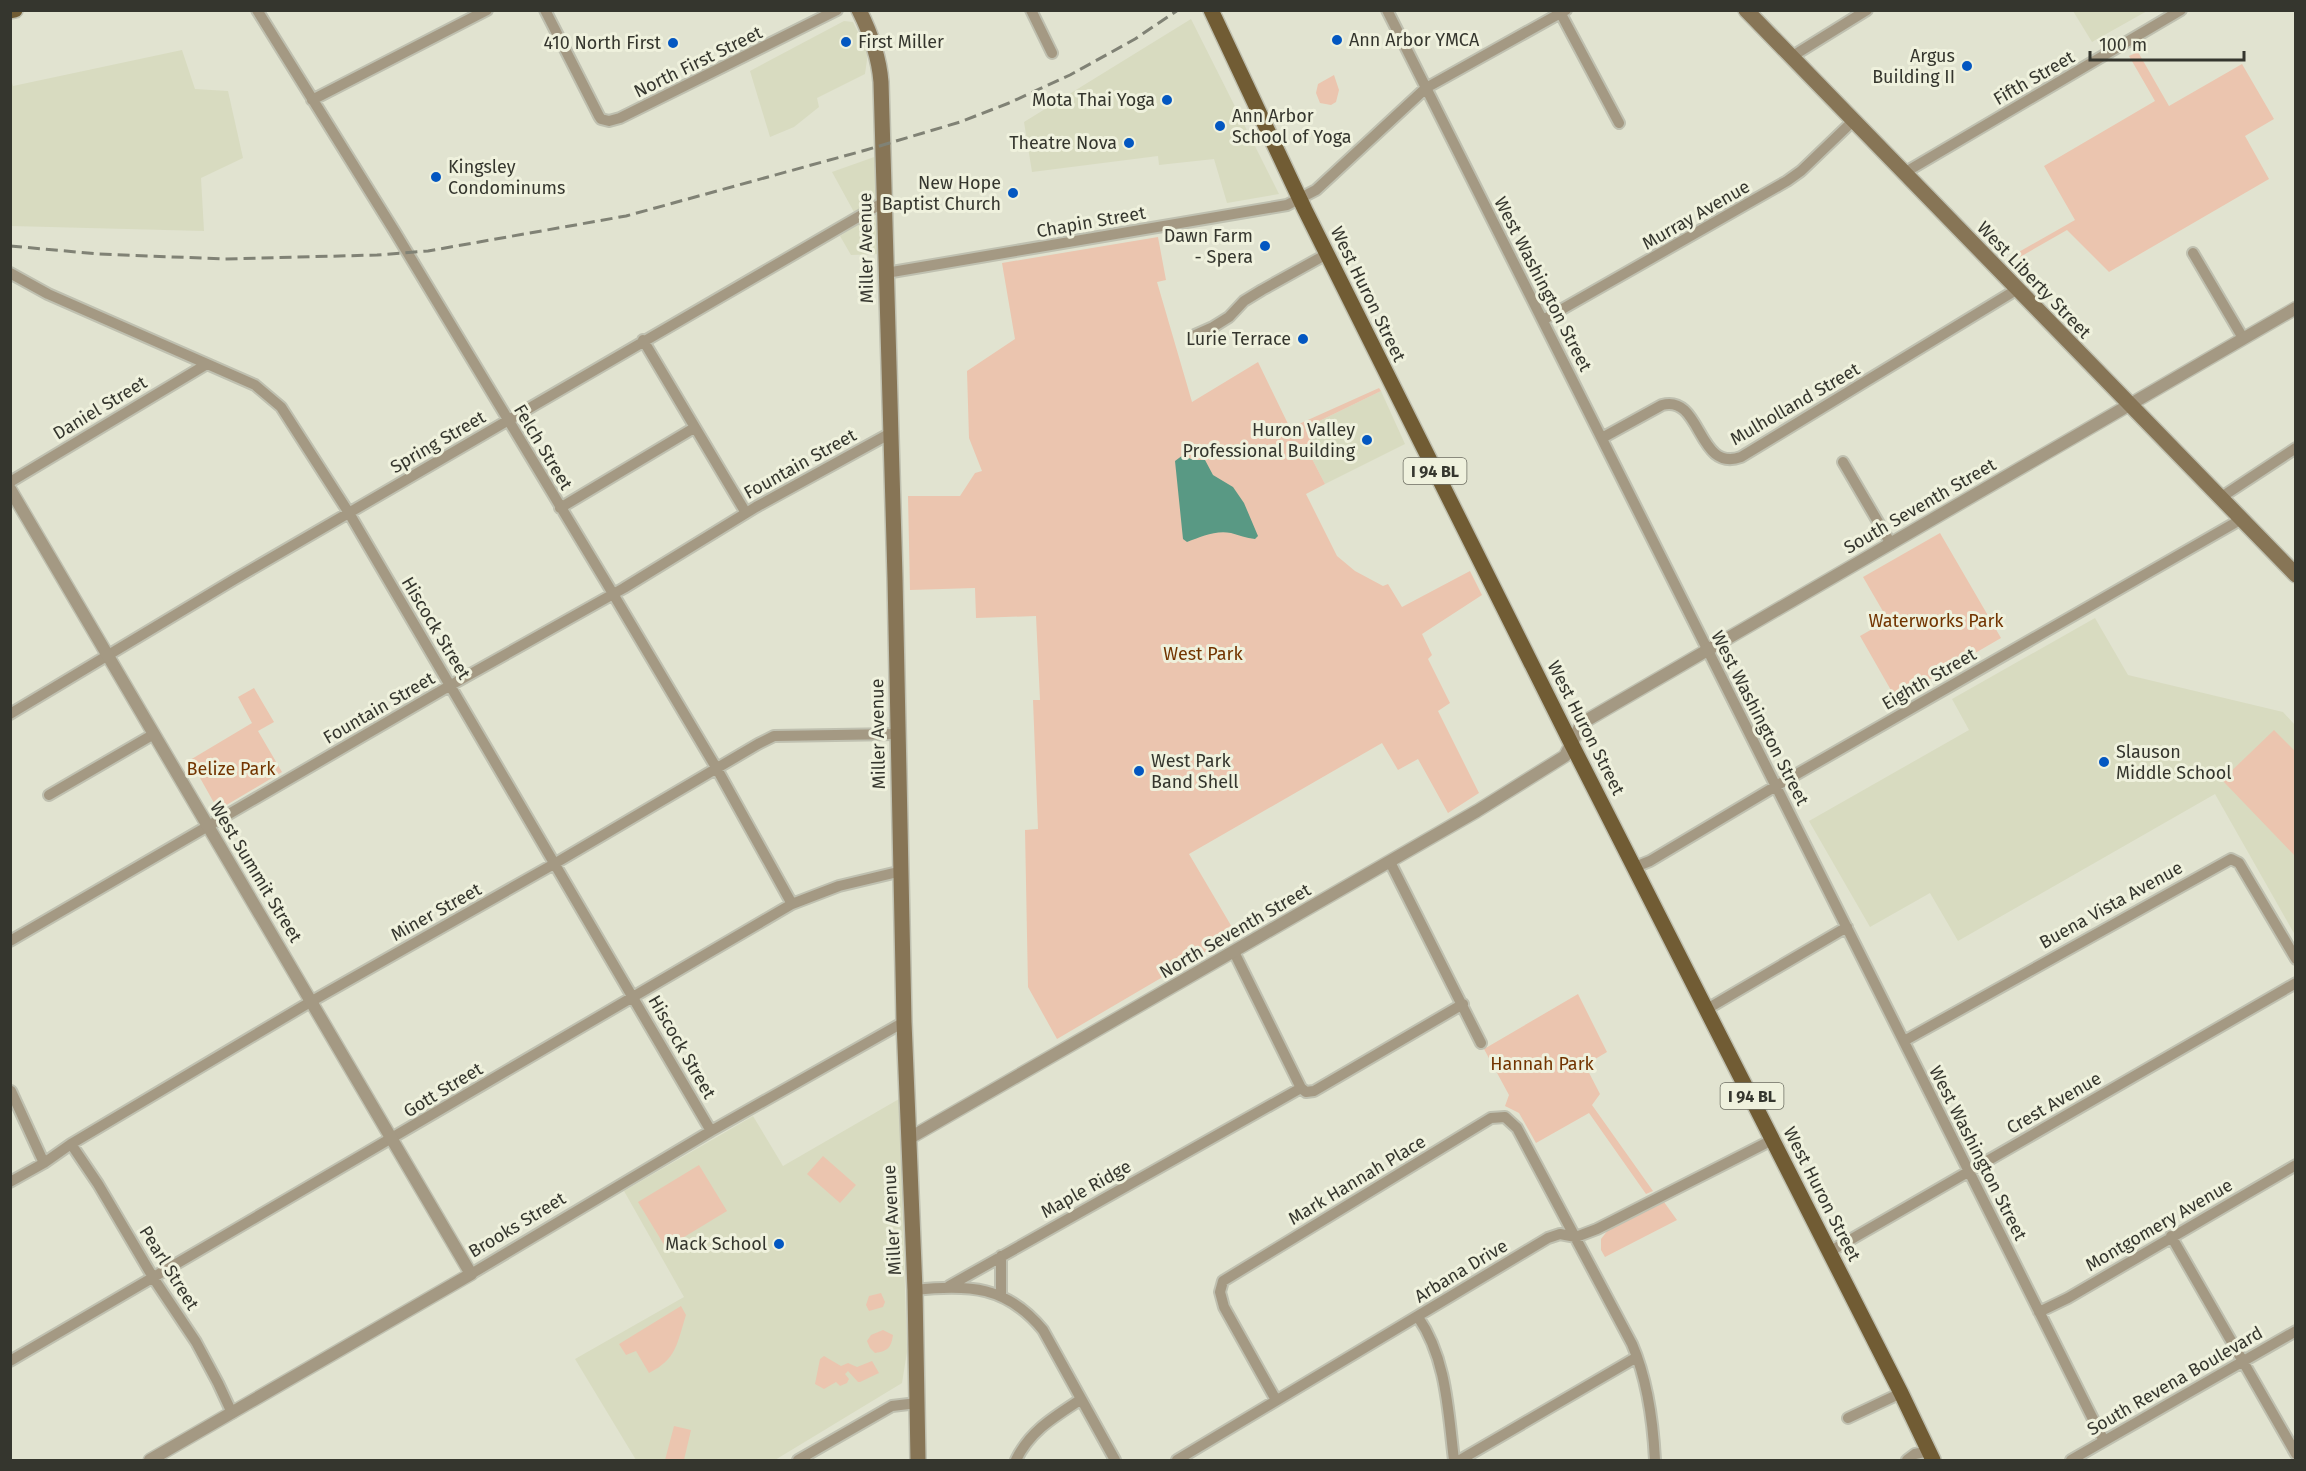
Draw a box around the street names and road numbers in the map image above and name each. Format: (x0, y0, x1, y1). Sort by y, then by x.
street label: North First Street (630, 21, 766, 103)
street label: Fifth Street (1990, 46, 2079, 110)
street label: Murray Avenue (1638, 175, 1754, 255)
street label: Miller Avenue (854, 192, 878, 304)
street label: West Washington Street (1489, 193, 1597, 375)
street label: Chapin Street (1035, 202, 1148, 242)
street label: West Liberty Street (1972, 217, 2096, 344)
street label: West Huron Street (1326, 223, 1411, 366)
street label: Mulholland Street (1726, 358, 1864, 450)
street label: Daniel Street (49, 371, 151, 445)
street label: Felch Street (509, 400, 577, 494)
street label: Spring Street (387, 406, 490, 478)
street label: Fountain Street (740, 424, 860, 504)
street label: South Seventh Street (1840, 453, 2000, 559)
road number: I 94 BL (1404, 458, 1466, 484)
street label: Hiscock Street (397, 573, 476, 684)
street label: West Washington Street (1706, 627, 1814, 809)
street label: Eighth Street (1878, 643, 1981, 715)
street label: West Huron Street (1543, 657, 1630, 799)
street label: Fountain Street (319, 667, 439, 749)
street label: Miller Avenue (866, 678, 890, 790)
street label: West Summit Street (205, 798, 307, 947)
street label: Buena Vista Avenue (2035, 856, 2187, 954)
street label: Miner Street (387, 878, 485, 946)
street label: North Seventh Street (1155, 878, 1315, 983)
street label: Hiscock Street (643, 991, 721, 1103)
street label: Gott Street (399, 1058, 487, 1122)
street label: West Washington Street (1924, 1062, 2032, 1244)
street label: Crest Avenue (2003, 1067, 2105, 1139)
road number: I 94 BL (1720, 1083, 1784, 1109)
street label: West Huron Street (1779, 1123, 1866, 1265)
street label: Mark Hannah Place (1284, 1130, 1430, 1230)
street label: Maple Ridge (1037, 1155, 1135, 1223)
street label: Miller Avenue (878, 1164, 906, 1276)
street label: Montgomery Avenue (2081, 1174, 2237, 1276)
street label: Brooks Street (464, 1187, 570, 1263)
street label: Pearl Street (134, 1222, 204, 1315)
street label: Arbana Drive (1410, 1235, 1512, 1307)
street label: South Revena Boulevard (2083, 1322, 2267, 1440)

